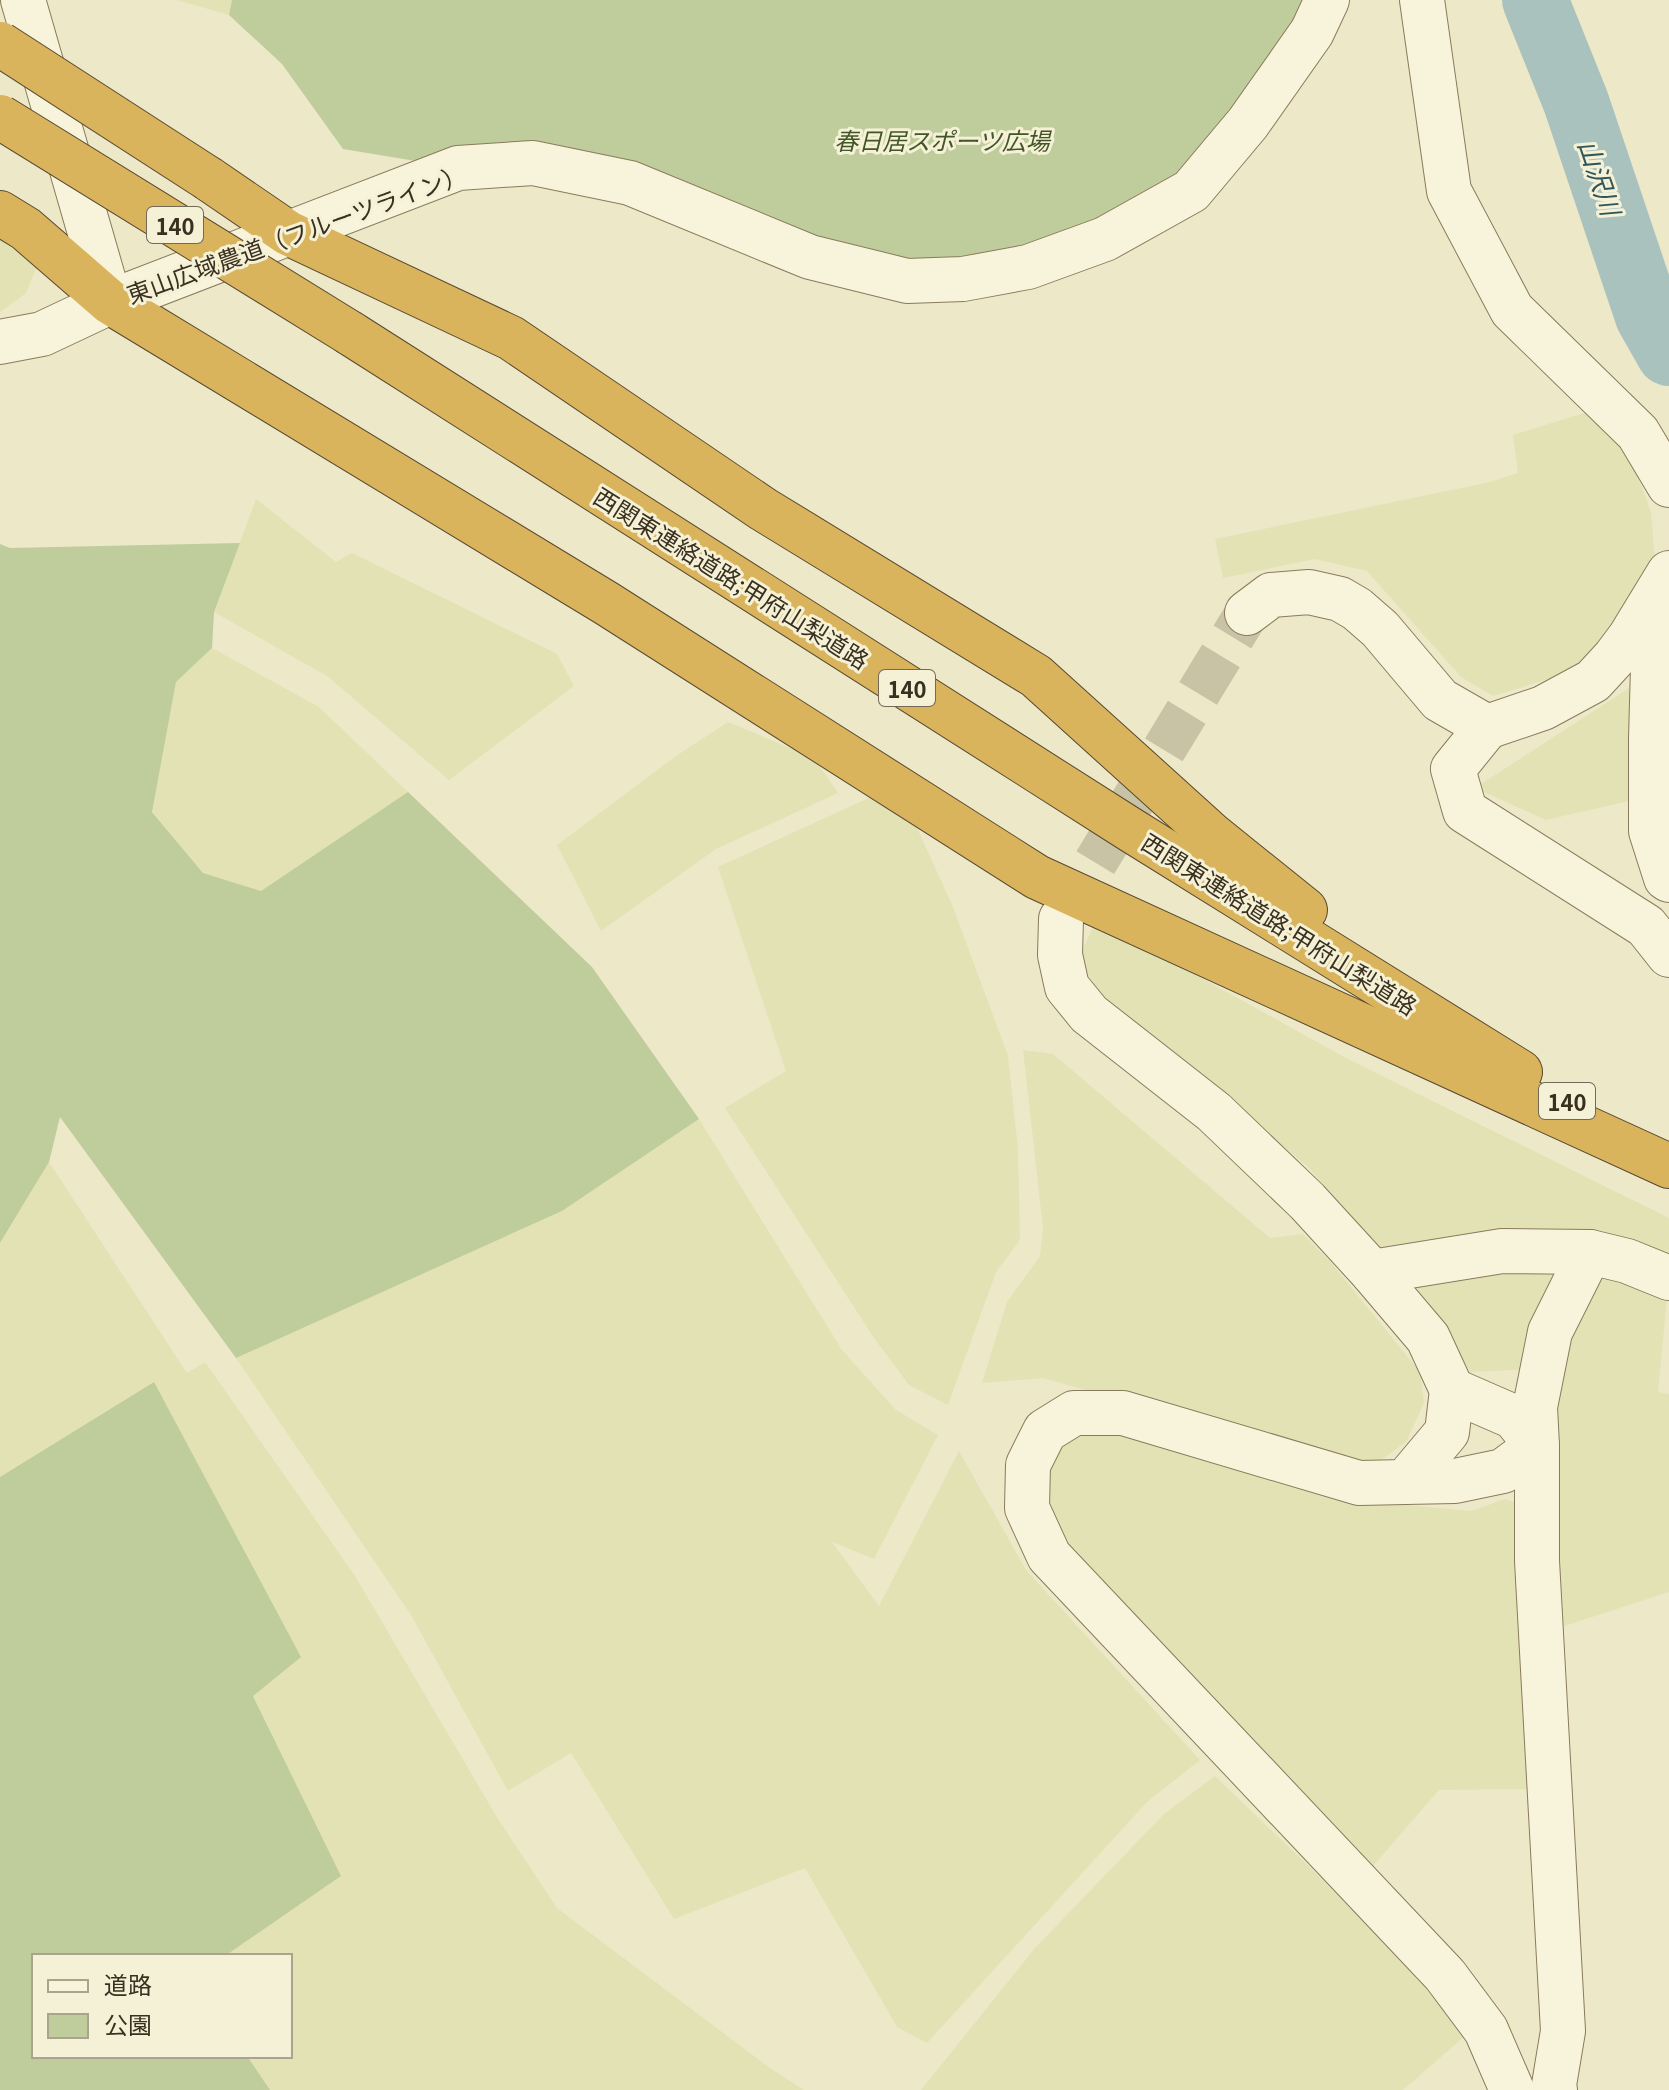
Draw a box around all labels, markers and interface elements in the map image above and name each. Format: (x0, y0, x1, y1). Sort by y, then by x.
park label: 春日居スポーツ広場 (834, 122, 1053, 157)
water label: 山沢川 (1571, 134, 1632, 223)
street label: 東山広域農道（フルーツライン） (121, 155, 471, 311)
road number: 140 (147, 207, 203, 243)
street label: 西関東連絡道路;甲府山梨道路 (588, 478, 876, 676)
road number: 140 (879, 670, 935, 706)
street label: 西関東連絡道路;甲府山梨道路 (1136, 824, 1424, 1022)
road number: 140 (1539, 1083, 1595, 1119)
legend (32, 1954, 292, 2058)
text: 道路 (104, 1966, 152, 2001)
text: 公園 (104, 2006, 152, 2041)

